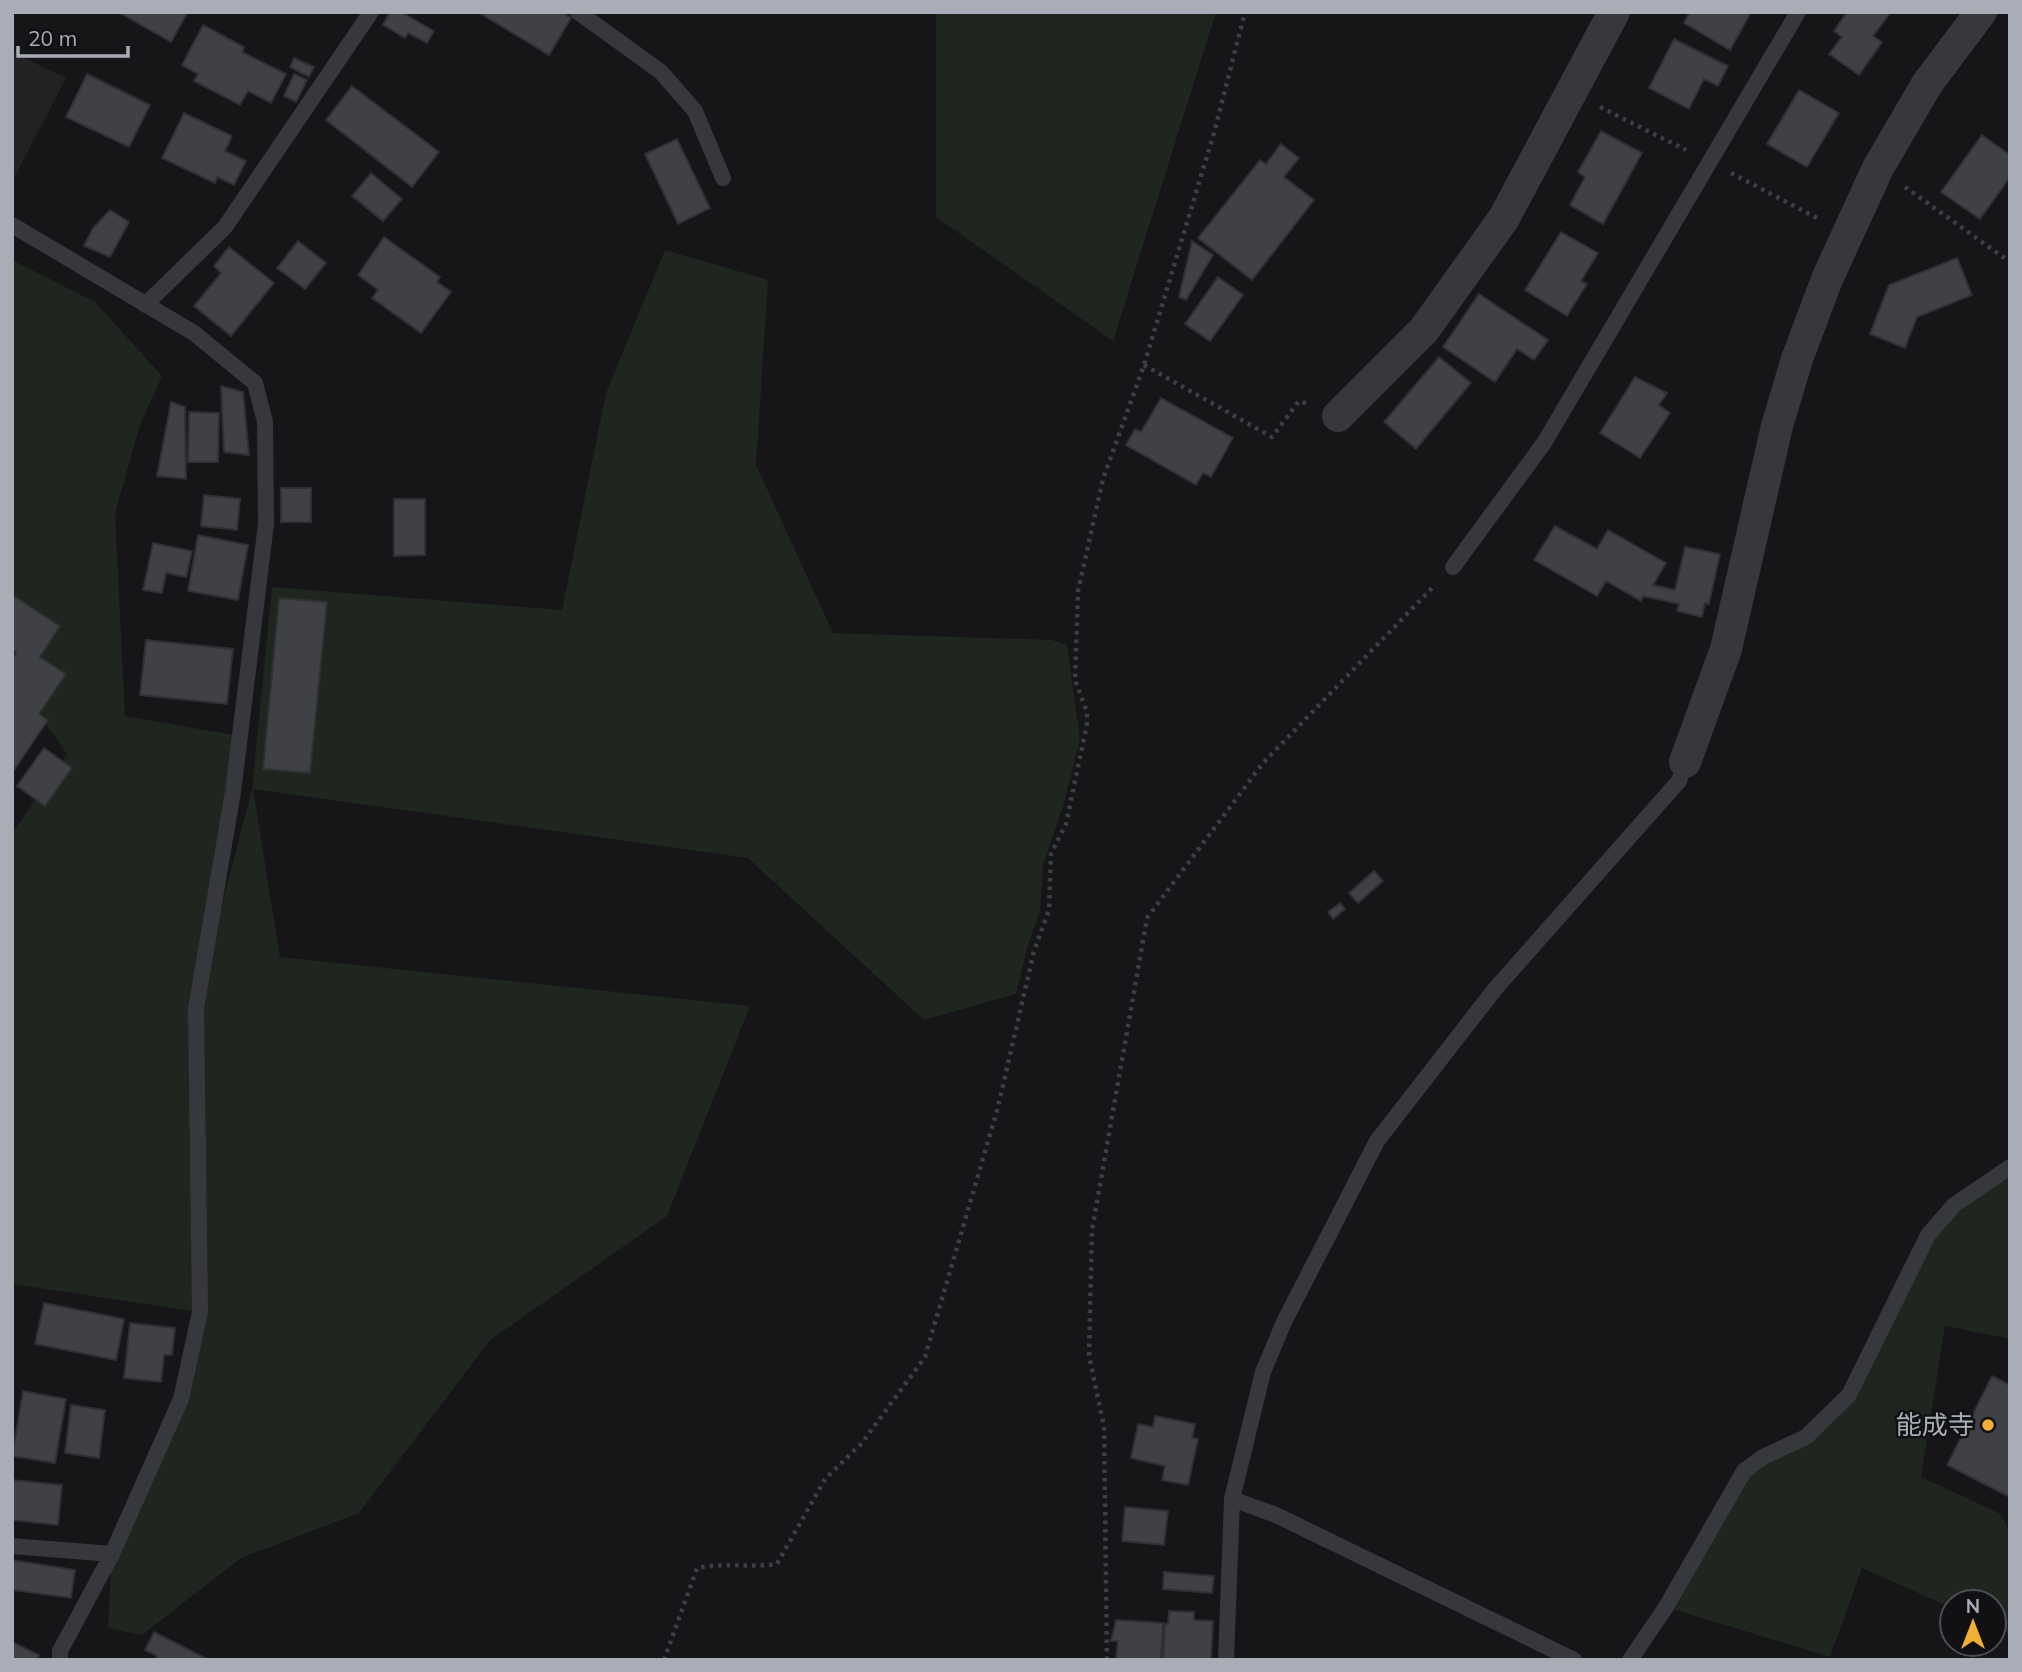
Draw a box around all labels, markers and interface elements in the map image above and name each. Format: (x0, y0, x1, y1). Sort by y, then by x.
scale bar (18, 14, 128, 58)
text: 20 m (28, 25, 77, 51)
place label: 能成寺 (1896, 1408, 1974, 1441)
marker: 能成寺 (1980, 1417, 1996, 1433)
north arrow (1938, 1588, 2008, 1658)
text: N (1966, 1594, 1980, 1618)

